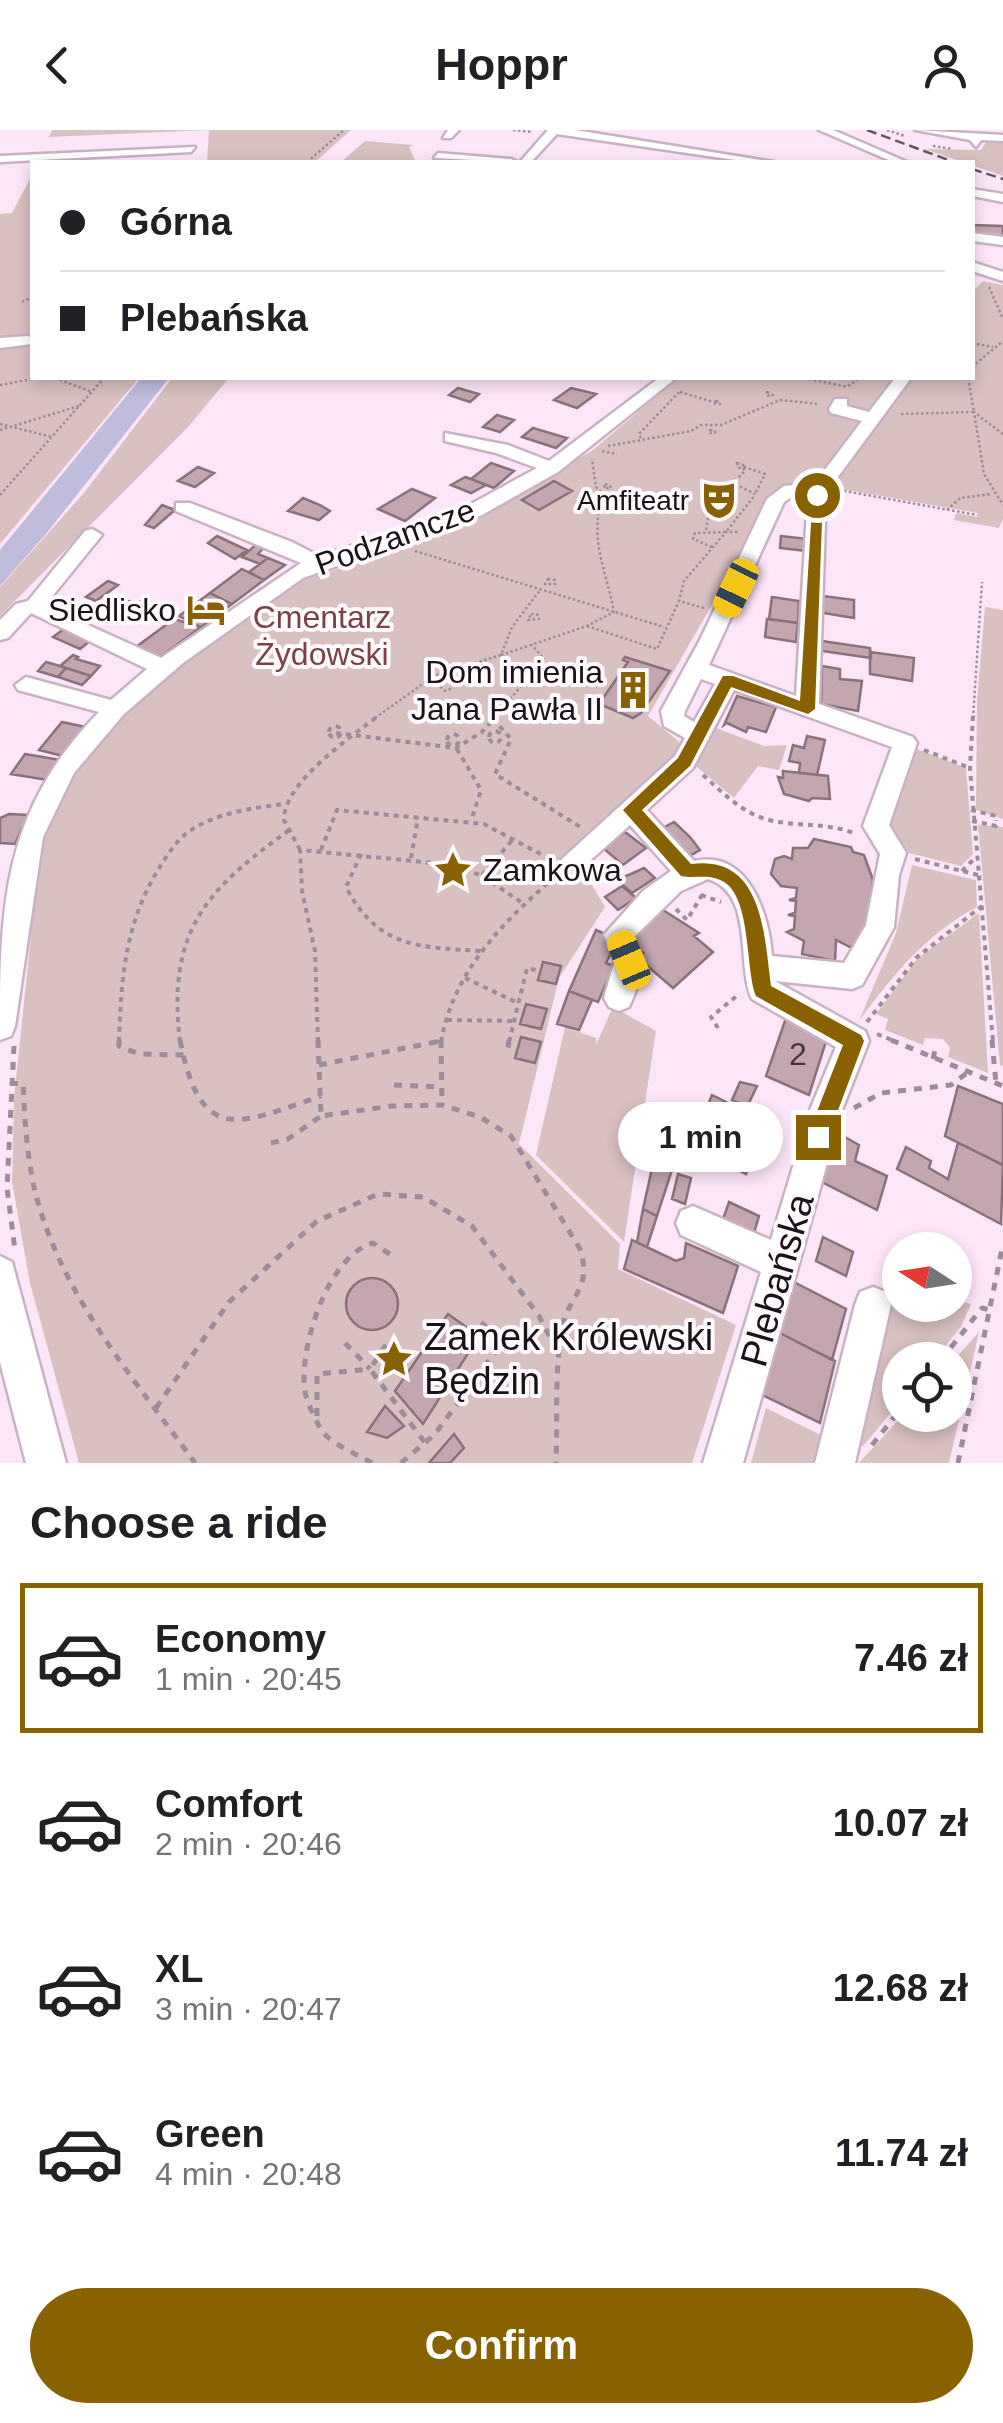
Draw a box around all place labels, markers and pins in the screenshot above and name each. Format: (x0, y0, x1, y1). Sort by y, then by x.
theatre icon: Amfiteatr (698, 479, 740, 521)
place label: Amfiteatr (577, 485, 689, 516)
hotel icon: Siedlisko (185, 589, 227, 631)
place label: Siedlisko (48, 592, 176, 628)
place label: Dom imienia Jana Pawła II (411, 654, 603, 727)
building icon: Dom imienia Jana Pawła II (612, 669, 654, 711)
place icon: Zamkowa (432, 849, 474, 891)
place label: Zamkowa (483, 852, 622, 888)
place label: Zamek Królewski Będzin (424, 1316, 713, 1402)
place icon: Zamek Królewski Będzin (373, 1338, 415, 1380)

